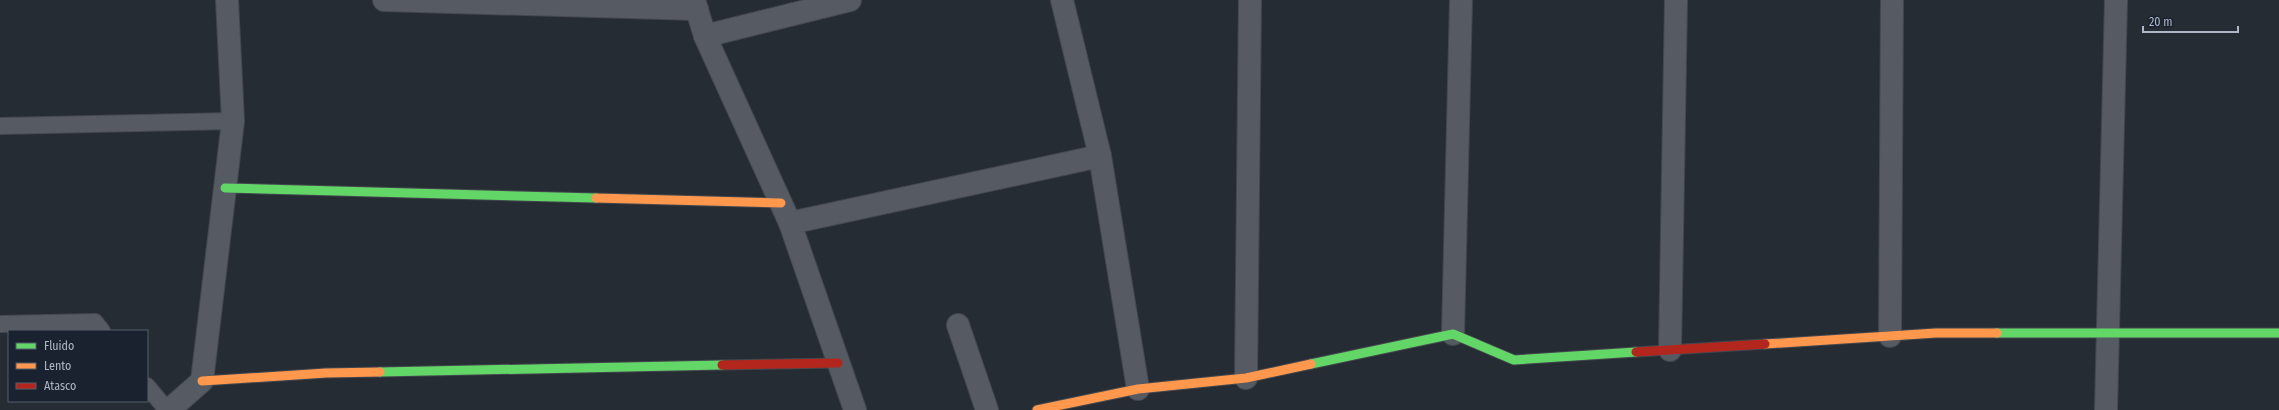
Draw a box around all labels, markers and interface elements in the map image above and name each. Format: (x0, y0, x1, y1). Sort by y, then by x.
scale bar (2143, 8, 2238, 34)
text: 20 m (2149, 15, 2173, 29)
legend (8, 330, 148, 402)
text: Fluido (44, 339, 74, 353)
text: Lento (44, 359, 71, 373)
text: Atasco (44, 379, 76, 393)

